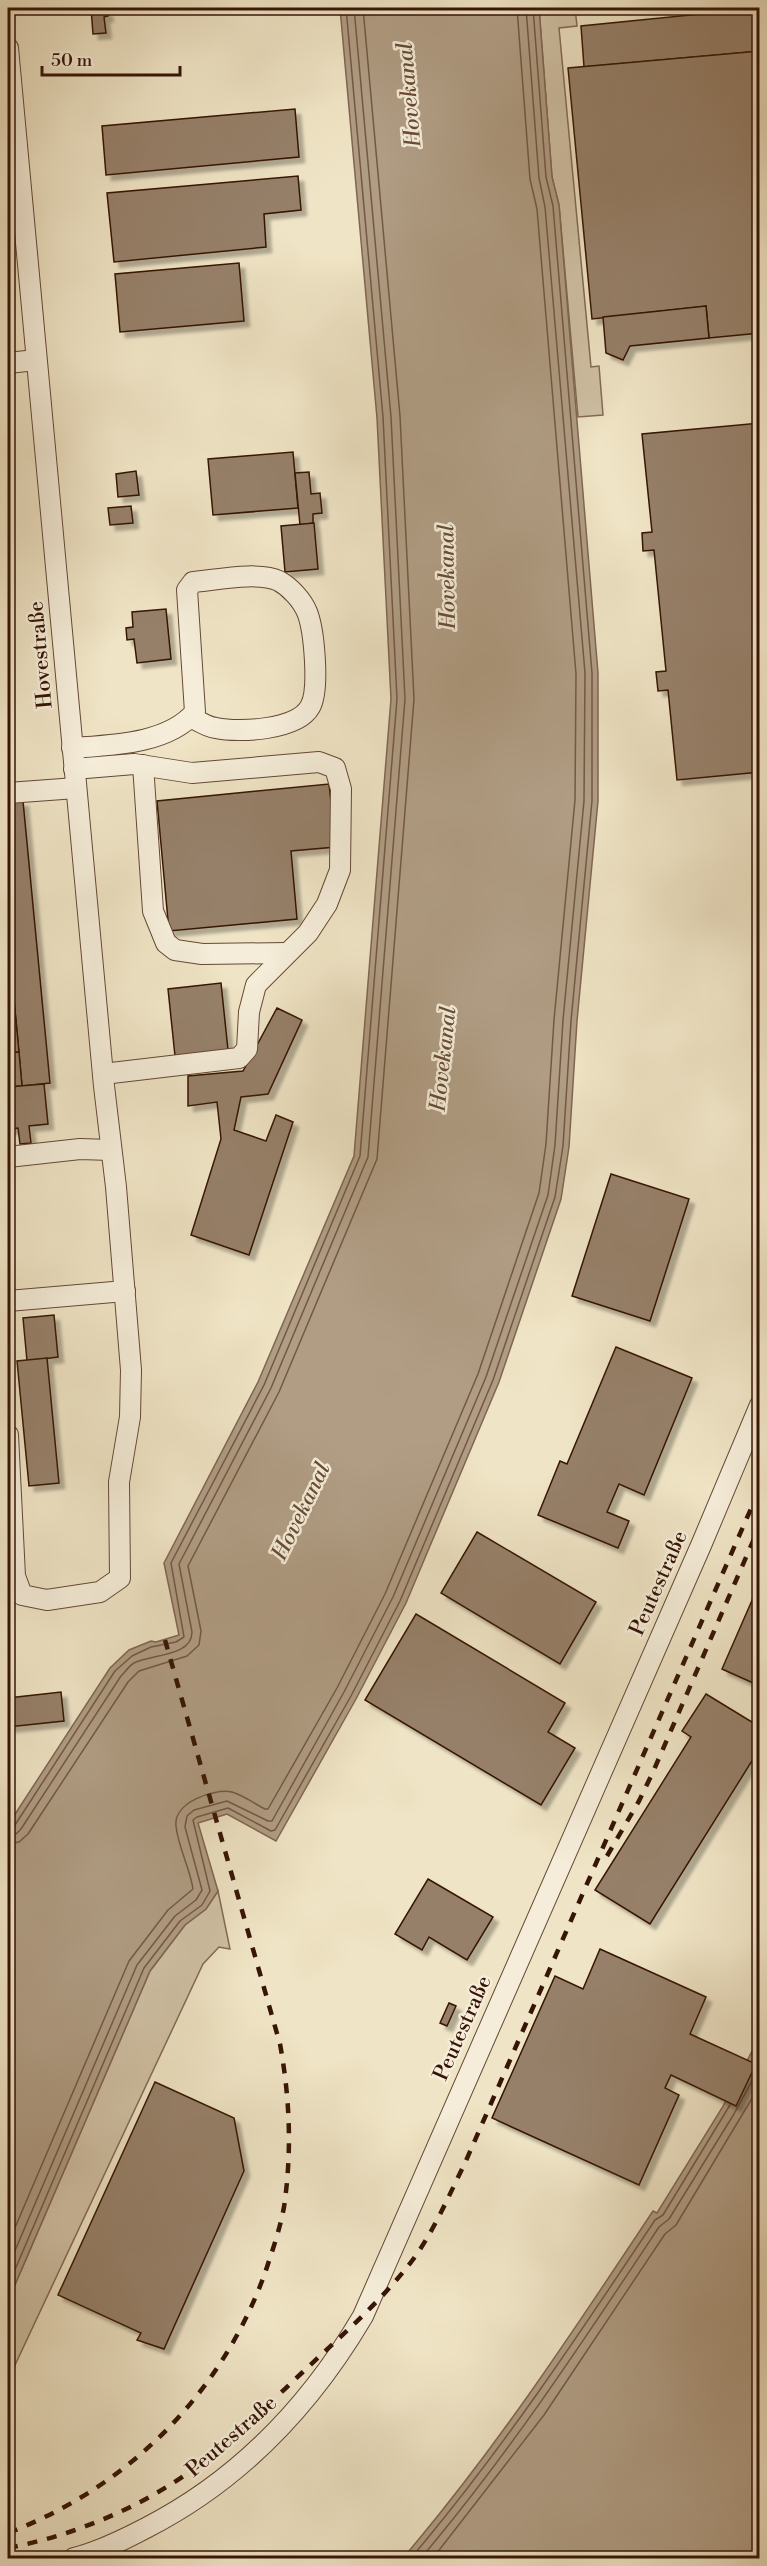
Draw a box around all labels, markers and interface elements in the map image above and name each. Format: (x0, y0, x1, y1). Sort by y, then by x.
scale bar (42, 39, 180, 77)
water label: Hovekanal (391, 41, 428, 150)
text: 50 m (51, 49, 93, 72)
water label: Hovekanal (433, 524, 462, 631)
street label: Hovestraße (23, 600, 59, 710)
water label: Hovekanal (424, 1005, 462, 1114)
water label: Hovekanal (266, 1458, 337, 1566)
street label: Peutestraße (624, 1527, 694, 1640)
street label: Peutestraße (428, 1972, 498, 2085)
street label: Peutestraße (181, 2390, 283, 2483)

